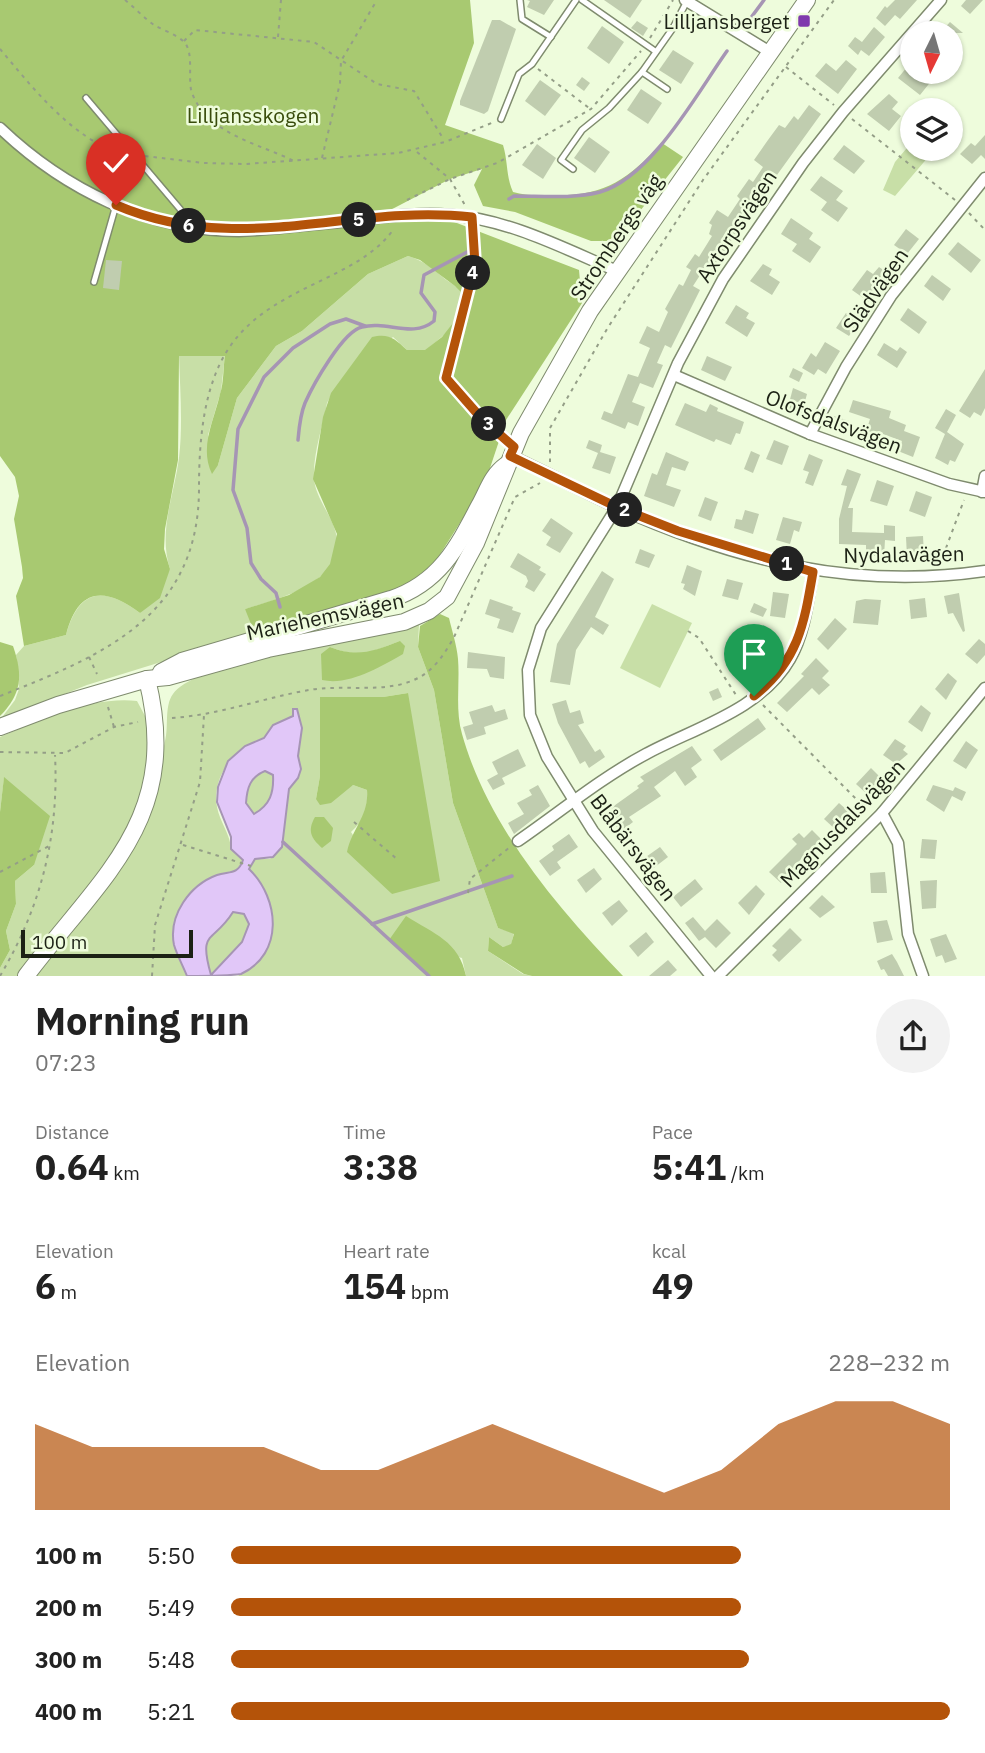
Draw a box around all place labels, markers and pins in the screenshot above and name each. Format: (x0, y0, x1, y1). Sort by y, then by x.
place label: Lilljansberget (663, 7, 790, 35)
marker: Lilljansberget (796, 13, 812, 29)
pin (86, 133, 146, 205)
pin: 5 (342, 202, 376, 238)
pin: 6 (172, 208, 206, 244)
pin: 4 (456, 256, 490, 290)
pin: 3 (472, 406, 506, 442)
pin: 2 (608, 492, 642, 528)
pin: 1 (770, 546, 804, 582)
pin (724, 624, 784, 696)

